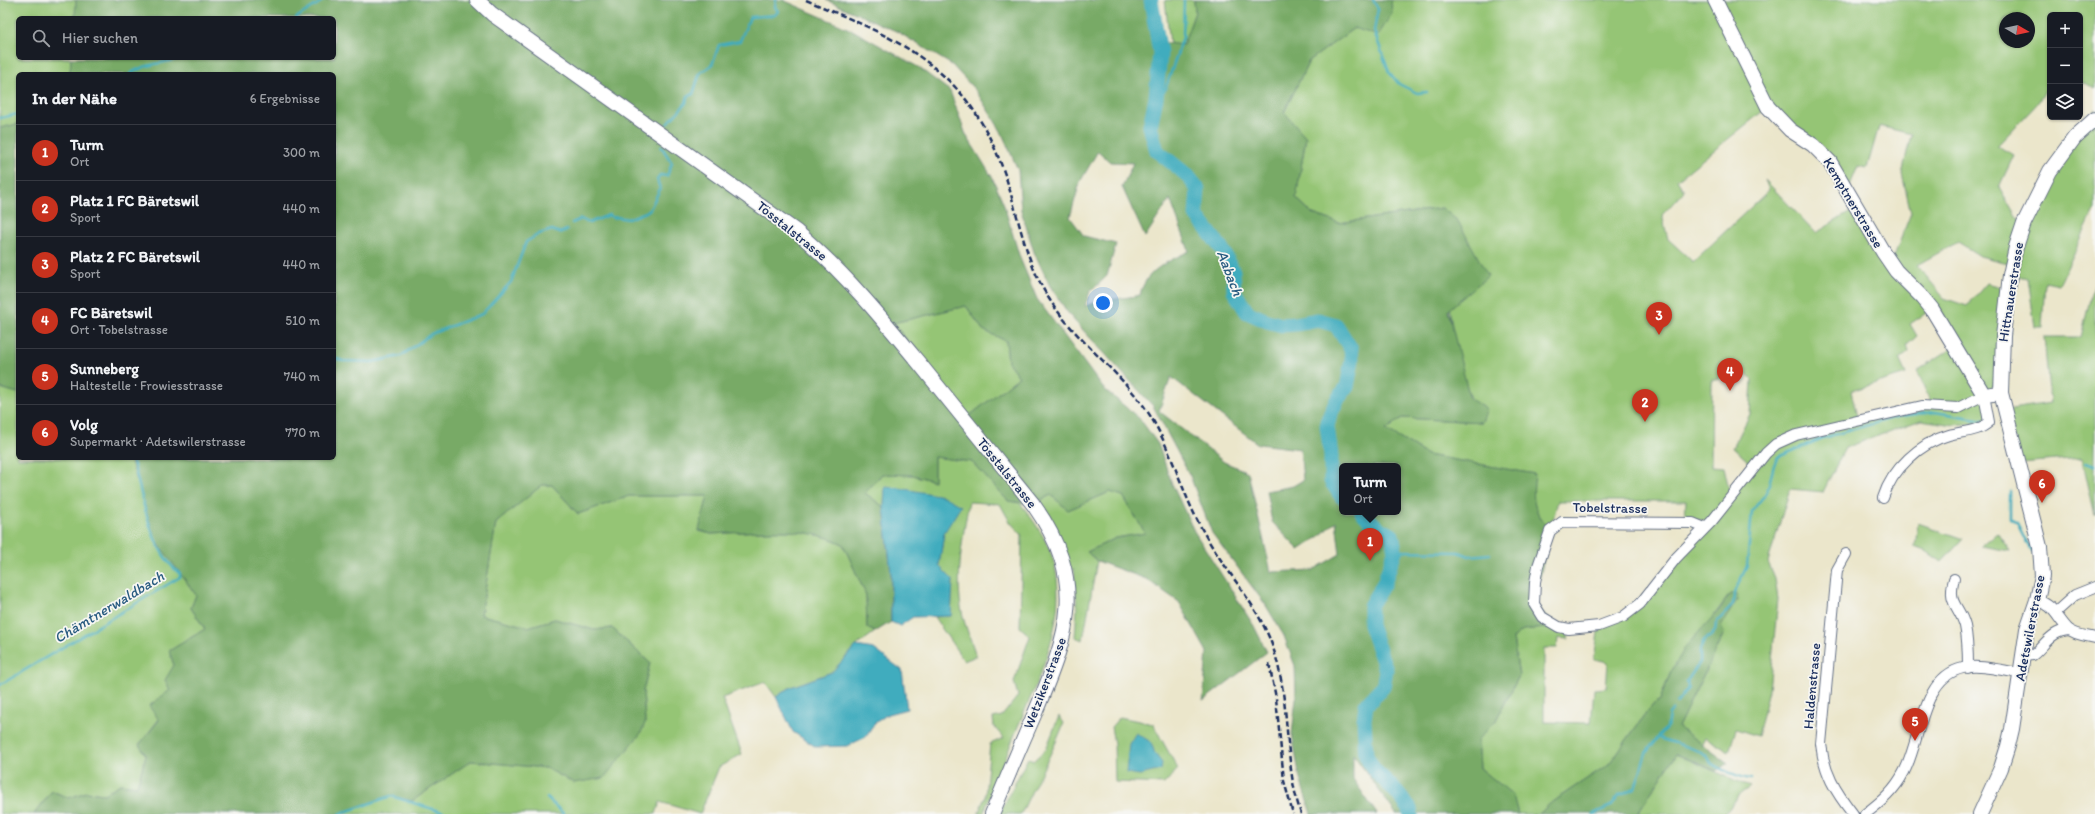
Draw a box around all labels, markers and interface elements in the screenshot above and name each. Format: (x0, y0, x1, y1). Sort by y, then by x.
north arrow (1999, 12, 2035, 48)
map controls (2047, 12, 2083, 120)
button: + (2047, 12, 2083, 48)
search box (16, 16, 336, 60)
icon: search (30, 27, 52, 49)
text: Hier suchen (62, 29, 138, 47)
button: − (2047, 48, 2083, 84)
button: layers (2047, 84, 2083, 120)
text: In der Nähe (32, 88, 117, 108)
text: 6 Ergebnisse (250, 91, 320, 106)
text: Turm (70, 136, 104, 154)
text: 1 (42, 145, 48, 160)
text: 300 m (283, 145, 320, 160)
text: Ort (70, 154, 89, 169)
street label: Kemptnerstrasse (1819, 155, 1887, 252)
text: Platz 1 FC Bäretswil (70, 192, 199, 210)
street label: Tösstalstrasse (753, 197, 831, 265)
text: 2 (42, 201, 48, 216)
text: 440 m (283, 201, 320, 216)
text: Sport (70, 210, 101, 225)
street label: Hittnauerstrasse (1995, 241, 2027, 343)
text: Platz 2 FC Bäretswil (70, 248, 200, 266)
water label: Aabach (1213, 248, 1247, 298)
text: 3 (41, 257, 49, 272)
text: 440 m (283, 257, 320, 272)
text: Sport (70, 266, 101, 281)
your location (1093, 293, 1113, 313)
pin: 3 (1646, 302, 1672, 335)
text: FC Bäretswil (70, 304, 152, 322)
text: 4 (41, 313, 49, 328)
text: 510 m (285, 313, 320, 328)
text: Ort · Tobelstrasse (70, 322, 168, 337)
pin: 4 (1717, 358, 1743, 391)
text: Sunneberg (70, 360, 139, 378)
text: 5 (42, 369, 48, 384)
text: 740 m (284, 369, 320, 384)
text: Haltestelle · Frowiesstrasse (70, 378, 223, 393)
pin: 2 (1632, 389, 1658, 422)
text: Volg (70, 416, 98, 434)
text: 6 (42, 425, 48, 440)
text: 770 m (285, 425, 320, 440)
text: Supermarkt · Adetswilerstrasse (70, 434, 246, 449)
street label: Tösstalstrasse (973, 434, 1041, 512)
popup (1339, 463, 1401, 515)
pin: 6 (2029, 470, 2055, 503)
text: Turm (1353, 473, 1387, 491)
text: Ort (1353, 491, 1373, 506)
street label: Tobelstrasse (1572, 499, 1648, 517)
pin: 1 (1357, 528, 1383, 561)
water label: Chämtnerwaldbach (51, 567, 167, 647)
street label: Adetswilerstrasse (2011, 573, 2049, 682)
street label: Wetzikerstrasse (1020, 635, 1070, 731)
street label: Haldenstrasse (1800, 642, 1824, 730)
pin: 5 (1902, 708, 1928, 741)

